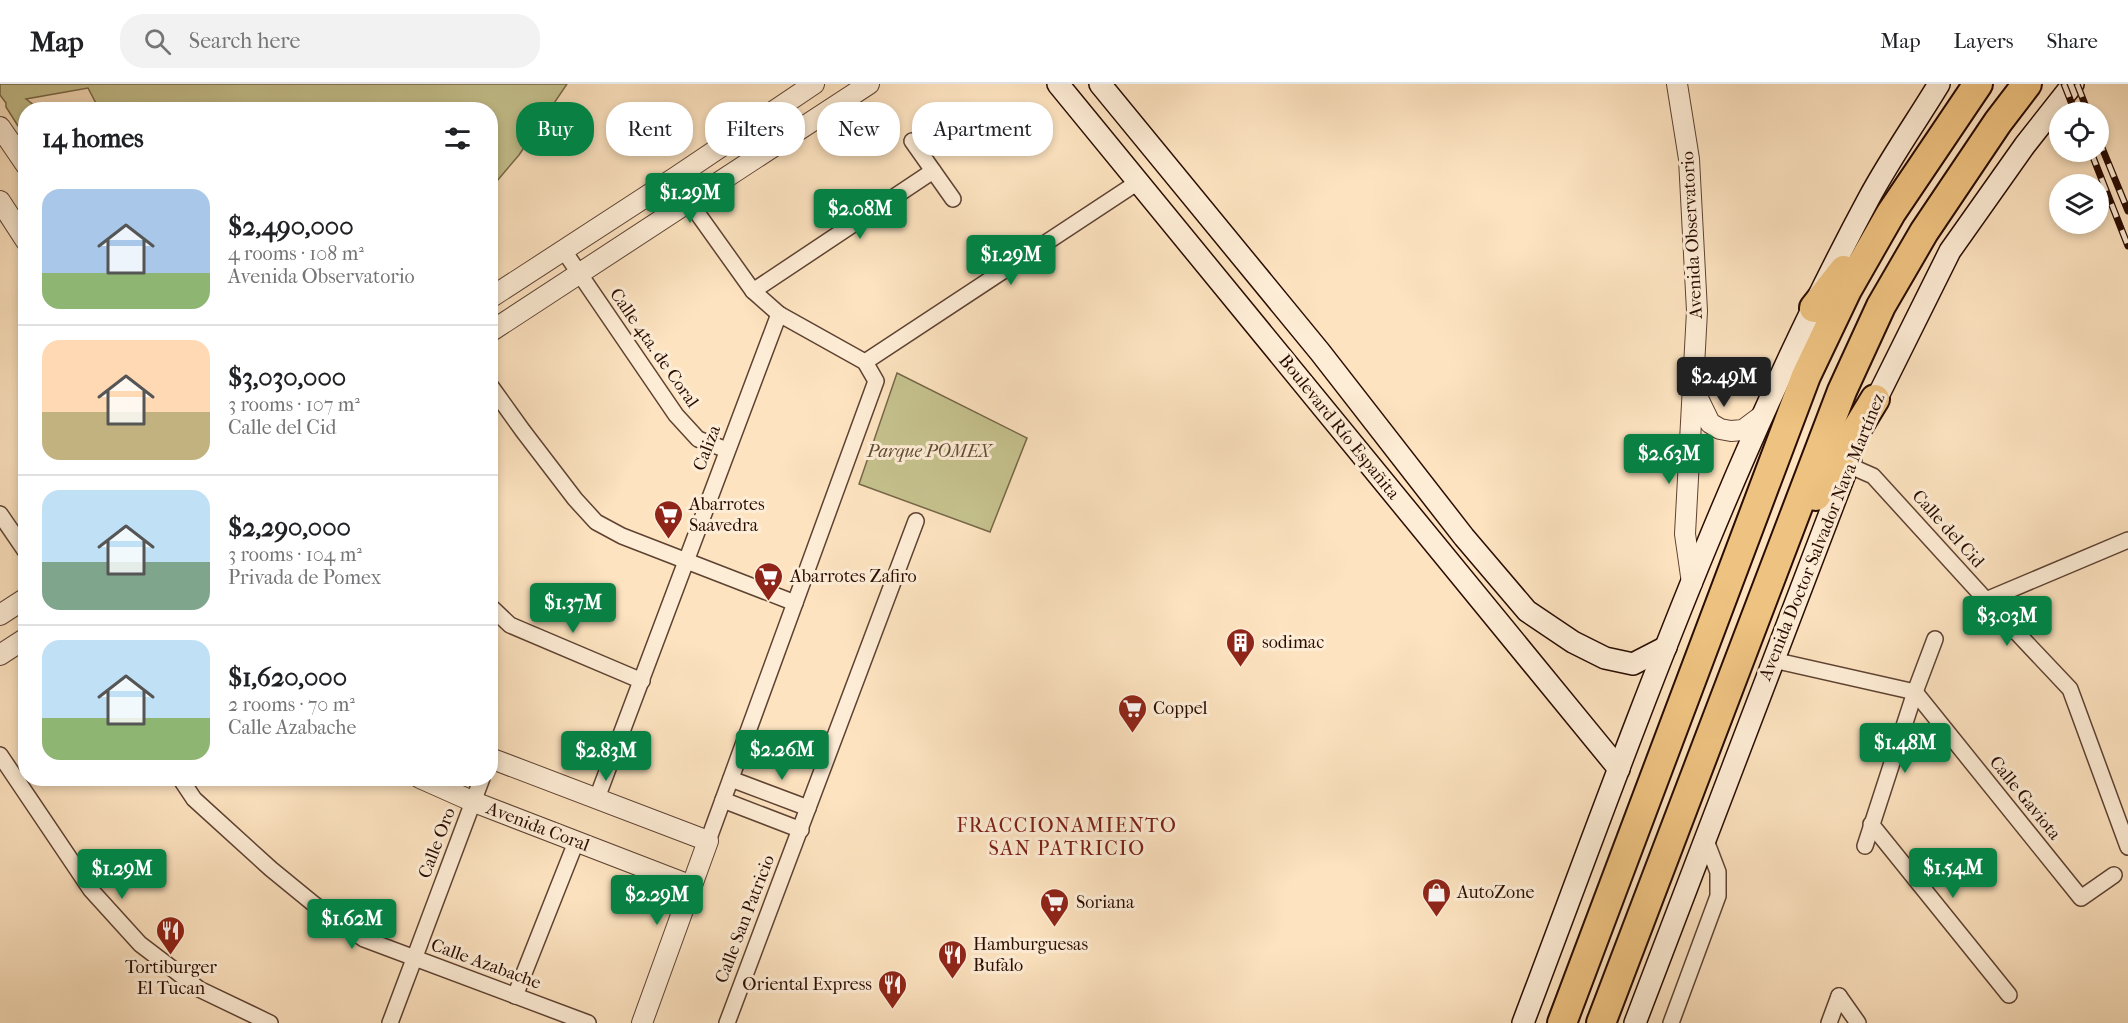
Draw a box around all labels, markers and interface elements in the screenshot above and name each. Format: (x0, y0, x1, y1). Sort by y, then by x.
search box (120, 14, 540, 68)
text: Map (30, 25, 84, 58)
icon: search (141, 25, 174, 58)
text: Search here (189, 28, 300, 54)
text: Map (1880, 29, 1921, 53)
text: Layers (1954, 29, 2013, 53)
text: Share (2046, 29, 2098, 53)
chip: Buy (516, 102, 594, 156)
chip: Rent (606, 102, 693, 156)
chip: Filters (705, 102, 805, 156)
chip: New (817, 102, 900, 156)
chip: Apartment (912, 102, 1053, 156)
map controls (2049, 102, 2109, 234)
button: locate (2049, 102, 2109, 162)
icon: filters (441, 122, 474, 155)
text: 14 homes (42, 123, 144, 154)
street label: Avenida Observatorio (1677, 151, 1707, 320)
pin: $1.29M (641, 173, 739, 224)
button: layers (2049, 174, 2109, 234)
text: $1.29M (659, 181, 721, 204)
pin: $2.08M (811, 189, 909, 240)
text: $2.08M (828, 197, 892, 220)
text: $2,490,000 (228, 211, 354, 242)
icon: home (90, 213, 162, 285)
pin: $1.29M (962, 235, 1060, 286)
text: 4 rooms · 108 m² (228, 242, 364, 265)
text: $1.29M (980, 243, 1042, 266)
text: Avenida Observatorio (228, 265, 415, 288)
street label: Calle 4ta. de Coral (605, 284, 703, 412)
street label: Boulevard Río Españita (1274, 350, 1404, 504)
pin: $2.49M (1675, 357, 1773, 408)
text: $3,030,000 (228, 362, 346, 393)
icon: home (90, 364, 162, 436)
text: $2.49M (1691, 365, 1757, 388)
street label: Avenida Doctor Salvador Nava Martínez (1754, 390, 1889, 685)
text: 3 rooms · 107 m² (228, 393, 360, 416)
text: Calle del Cid (228, 416, 336, 439)
street label: Caliza (689, 422, 725, 474)
pin: $2.63M (1620, 434, 1718, 485)
park label: Parque POMEX (866, 441, 994, 462)
text: $2.63M (1638, 442, 1700, 465)
street label: Calle del Cid (1908, 486, 1989, 572)
place label: Abarrotes Saavedra (688, 494, 765, 536)
supermarket icon: Abarrotes Saavedra (652, 498, 684, 540)
text: $2,290,000 (228, 512, 351, 543)
icon: home (90, 514, 162, 586)
text: 3 rooms · 104 m² (228, 543, 362, 566)
supermarket icon: Abarrotes Zafiro (753, 560, 785, 602)
text: Privada de Pomex (228, 566, 381, 589)
place label: Abarrotes Zafiro (789, 566, 917, 587)
pin: $1.37M (524, 583, 622, 634)
text: $1.37M (544, 591, 602, 614)
pin: $3.03M (1958, 596, 2056, 647)
text: $3.03M (1977, 604, 2037, 627)
building icon: sodimac (1225, 626, 1257, 668)
place label: sodimac (1262, 632, 1324, 653)
text: $1,620,000 (228, 662, 347, 693)
icon: home (90, 664, 162, 736)
supermarket icon: Coppel (1116, 692, 1148, 734)
text: 2 rooms · 70 m² (228, 693, 355, 716)
place label: Coppel (1153, 698, 1208, 719)
text: Calle Azabache (228, 716, 356, 739)
pin: $1.48M (1856, 723, 1954, 774)
pin: $2.26M (733, 730, 831, 781)
pin: $2.83M (557, 731, 655, 782)
text: $1.48M (1874, 731, 1936, 754)
text: $2.26M (750, 738, 814, 761)
text: $2.83M (575, 739, 637, 762)
street label: Calle Gaviota (1985, 752, 2066, 845)
street label: Avenida Coral (483, 797, 592, 856)
street label: Calle Oro (414, 805, 460, 881)
district label: FRACCIONAMIENTO SAN PATRICIO (957, 814, 1177, 860)
pin: $1.54M (1904, 848, 2002, 899)
pin: $1.29M (73, 849, 171, 900)
street label: Calle San Patricio (711, 852, 779, 986)
text: $1.54M (1923, 856, 1983, 879)
text: $1.29M (91, 857, 153, 880)
pin: $2.29M (608, 875, 706, 926)
shop icon: AutoZone (1420, 876, 1452, 918)
place label: AutoZone (1456, 882, 1534, 903)
text: $2.29M (625, 883, 689, 906)
supermarket icon: Soriana (1039, 886, 1071, 928)
place label: Soriana (1076, 892, 1135, 913)
pin: $1.62M (303, 899, 401, 950)
text: $1.62M (321, 907, 383, 930)
restaurant icon: Tortiburger El Tucan (155, 914, 187, 956)
street label: Calle Azabache (428, 934, 544, 994)
place label: Hamburguesas Bufalo (973, 934, 1088, 976)
restaurant icon: Hamburguesas Bufalo (936, 938, 968, 980)
place label: Tortiburger El Tucan (125, 957, 217, 999)
restaurant icon: Oriental Express (877, 968, 909, 1010)
place label: Oriental Express (742, 974, 872, 995)

